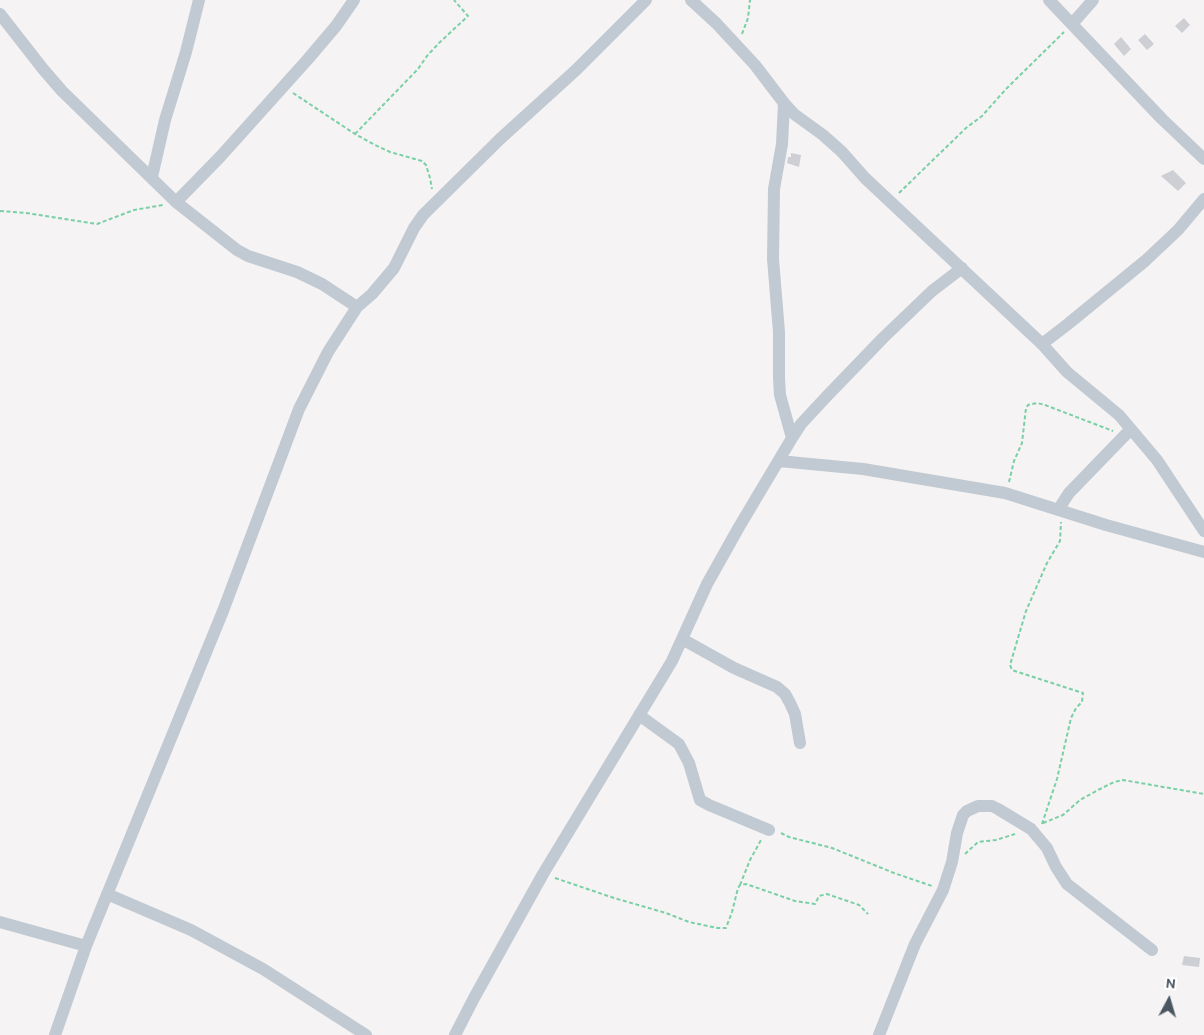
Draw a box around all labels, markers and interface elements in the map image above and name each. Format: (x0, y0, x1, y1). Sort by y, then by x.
north arrow (1144, 975, 1194, 1025)
text: N (1165, 976, 1177, 994)

